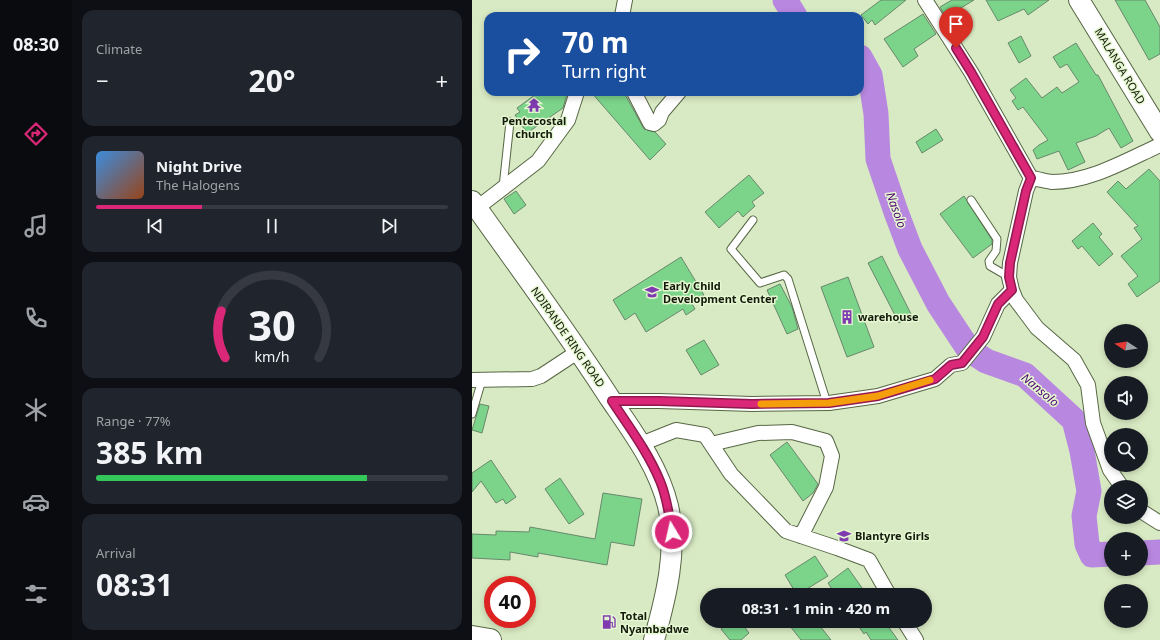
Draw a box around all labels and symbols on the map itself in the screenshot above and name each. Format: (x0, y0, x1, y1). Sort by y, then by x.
pin (939, 7.0, 973, 48)
street label: MALANGA ROAD (1092, 25, 1149, 107)
temple icon: Pentecostal church (526, 97, 542, 113)
place label: Pentecostal church (502, 113, 566, 141)
water label: Nasolo (882, 189, 911, 230)
place label: Early Child Development Center (663, 278, 777, 306)
street label: NDIRANDE RING ROAD (528, 283, 609, 390)
school or university icon: Early Child Development Center (644, 284, 660, 300)
building icon: warehouse (839, 309, 855, 325)
place label: warehouse (858, 309, 919, 324)
north arrow (1104, 324, 1148, 368)
water label: Nansolo (1018, 369, 1063, 410)
position arrow (651, 511, 693, 553)
school or university icon: Blantyre Girls (836, 528, 852, 544)
place label: Blantyre Girls (855, 528, 930, 543)
speed limit sign: 40 (484, 576, 536, 628)
place label: Total Nyambadwe (620, 608, 689, 636)
fuel station icon: Total Nyambadwe (601, 614, 617, 630)

